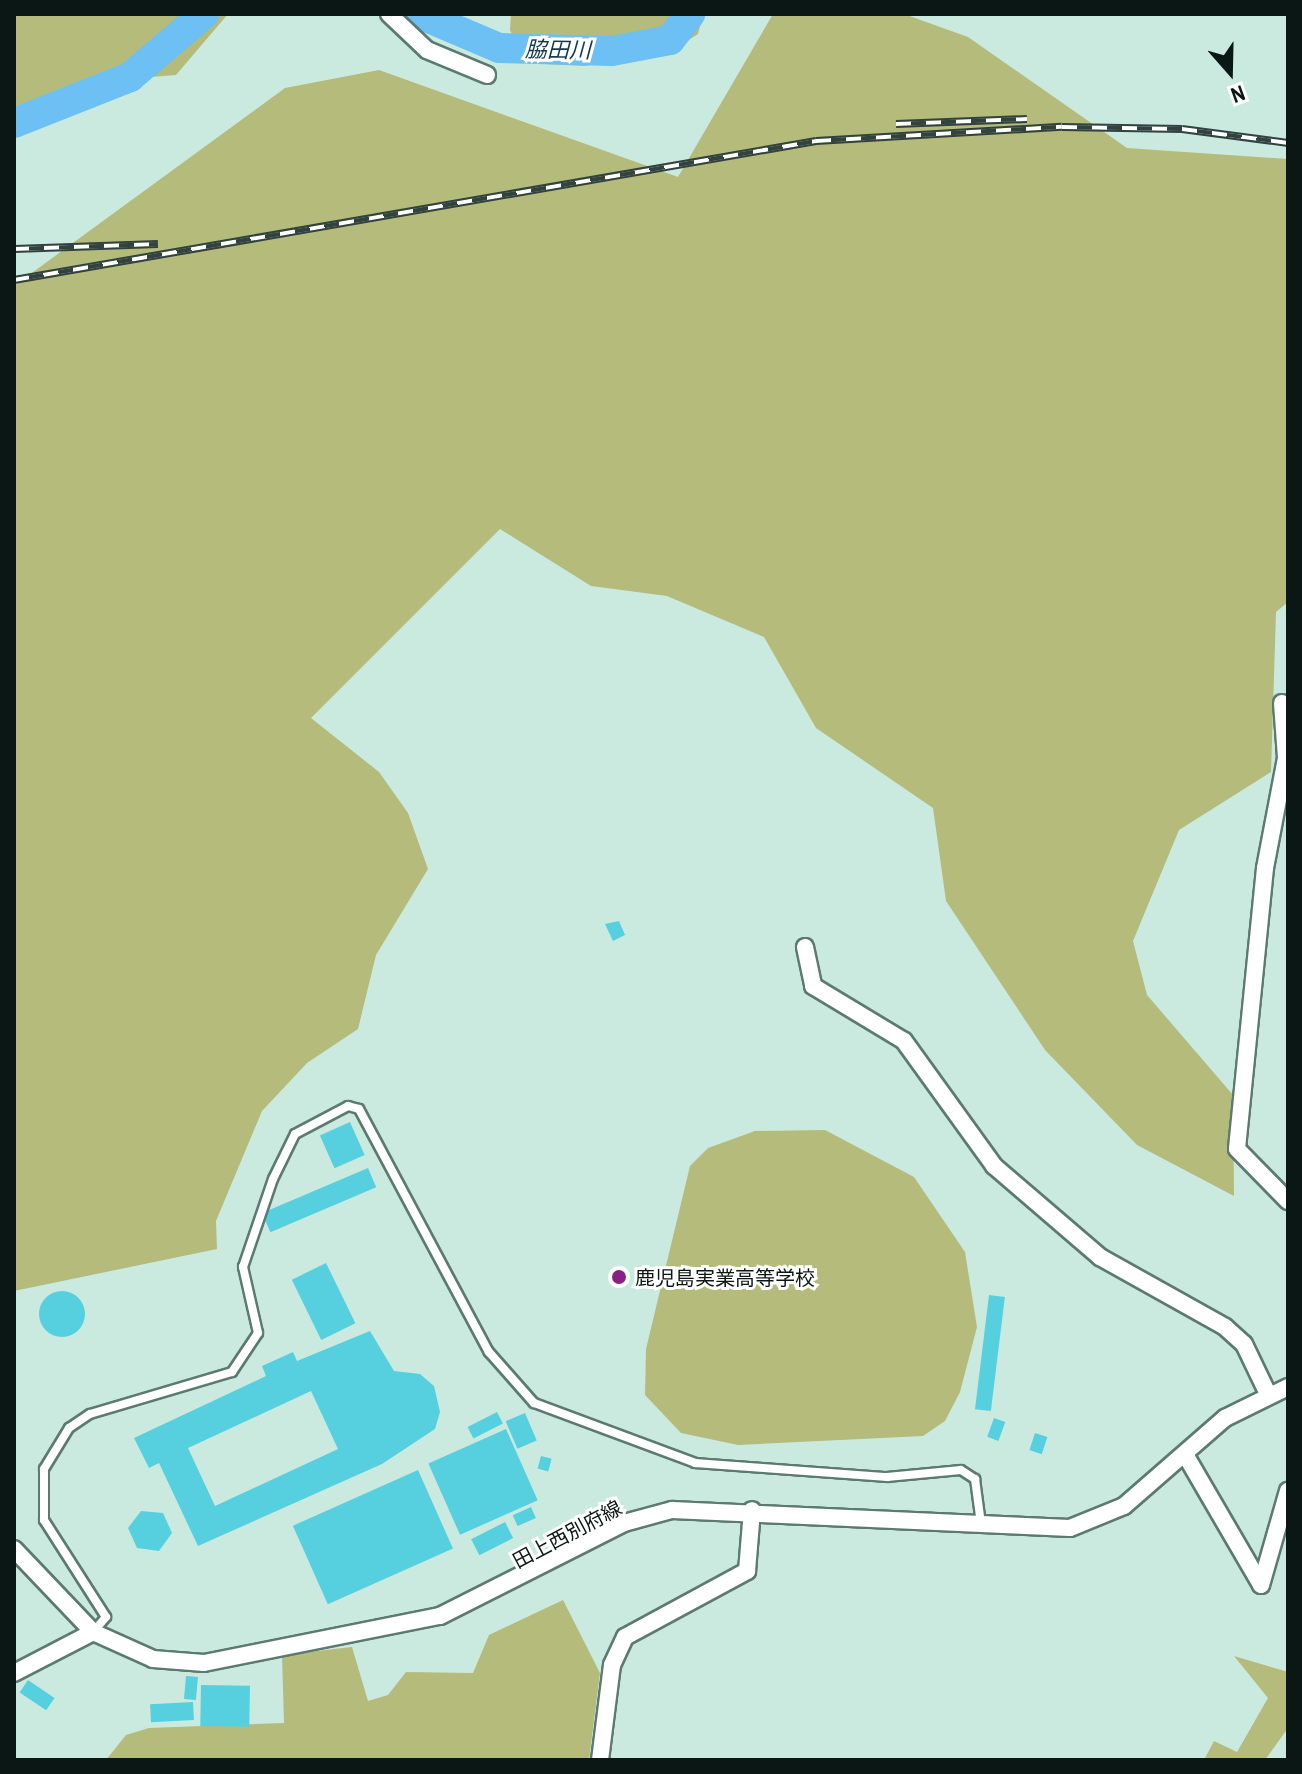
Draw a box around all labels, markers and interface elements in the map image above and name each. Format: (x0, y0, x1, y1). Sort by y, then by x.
north arrow (1190, 32, 1270, 112)
water label: 脇田川 (525, 36, 591, 64)
text: N (1227, 78, 1249, 111)
place label: 鹿児島実業高等学校 (635, 1265, 815, 1289)
marker: 鹿児島実業高等学校 (610, 1268, 628, 1286)
street label: 田上西別府線 (508, 1495, 626, 1573)

